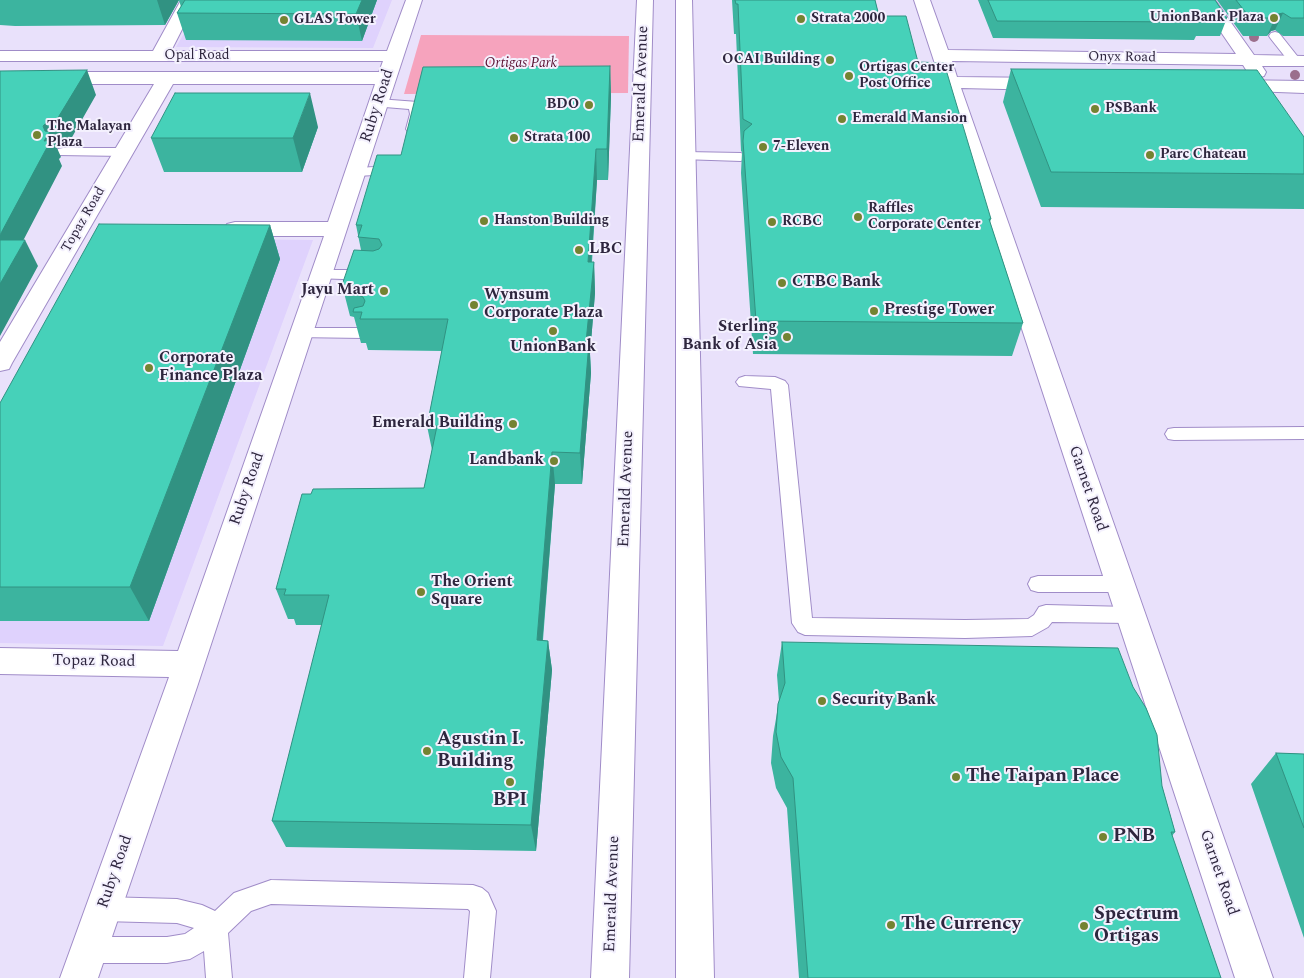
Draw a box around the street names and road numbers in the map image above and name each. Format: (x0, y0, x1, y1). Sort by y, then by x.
street label: Emerald Avenue (630, 25, 654, 143)
street label: Opal Road (164, 48, 230, 64)
street label: Onyx Road (1088, 49, 1156, 67)
street label: Ruby Road (357, 67, 399, 145)
street label: Topaz Road (59, 184, 109, 256)
street label: Emerald Avenue (615, 430, 639, 548)
street label: Garnet Road (1063, 444, 1111, 534)
street label: Ruby Road (227, 450, 269, 528)
street label: Topaz Road (52, 652, 136, 672)
street label: Garnet Road (1194, 828, 1242, 918)
street label: Ruby Road (95, 833, 137, 911)
street label: Emerald Avenue (601, 835, 625, 953)

